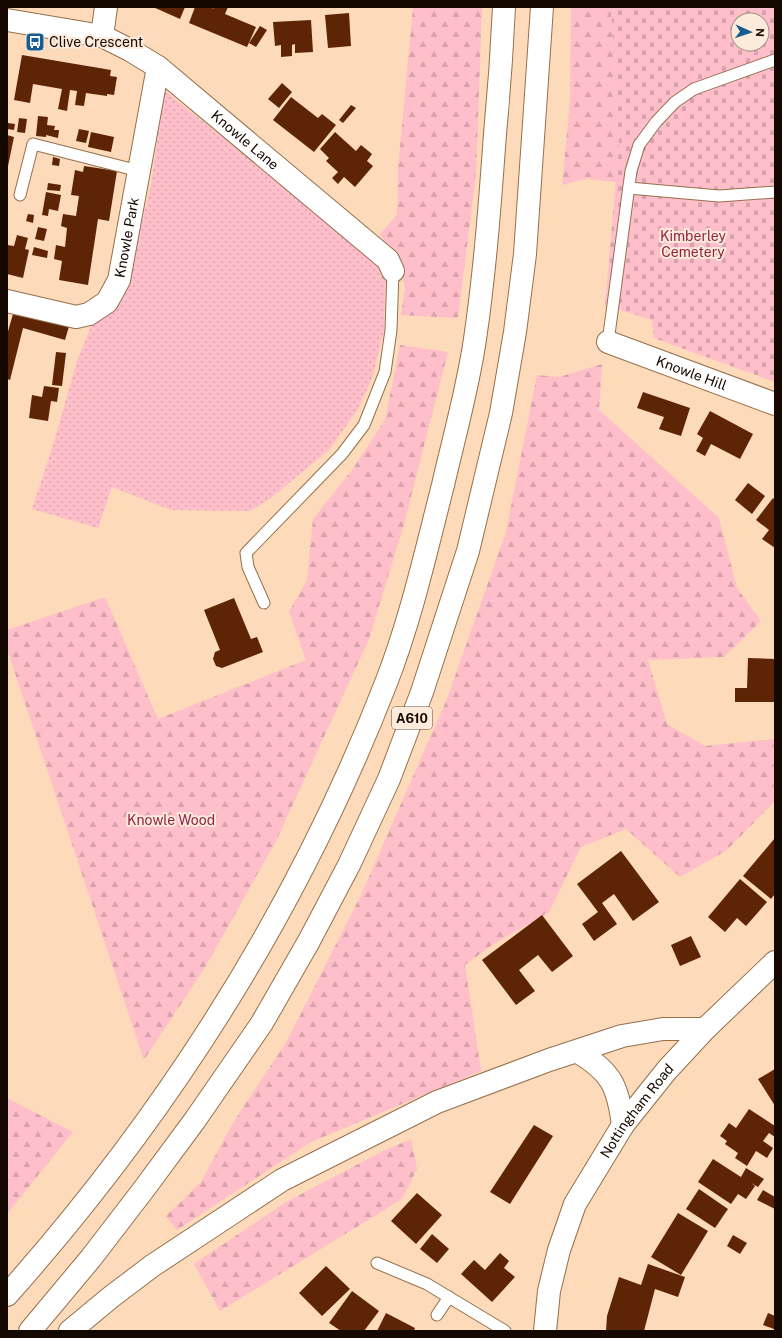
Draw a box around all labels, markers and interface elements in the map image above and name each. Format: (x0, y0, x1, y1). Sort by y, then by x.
north arrow (730, 12, 770, 52)
text: N (754, 28, 766, 37)
bus stop icon: Clive Crescent (24, 31, 46, 53)
place label: Clive Crescent (49, 34, 143, 50)
street label: Knowle Lane (208, 107, 282, 173)
street label: Knowle Park (112, 196, 142, 279)
park label: Kimberley Cemetery (660, 228, 727, 260)
street label: Knowle Hill (654, 353, 729, 393)
road number: A610 (392, 707, 432, 729)
park label: Knowle Wood (127, 812, 215, 828)
street label: Nottingham Road (597, 1060, 677, 1161)

